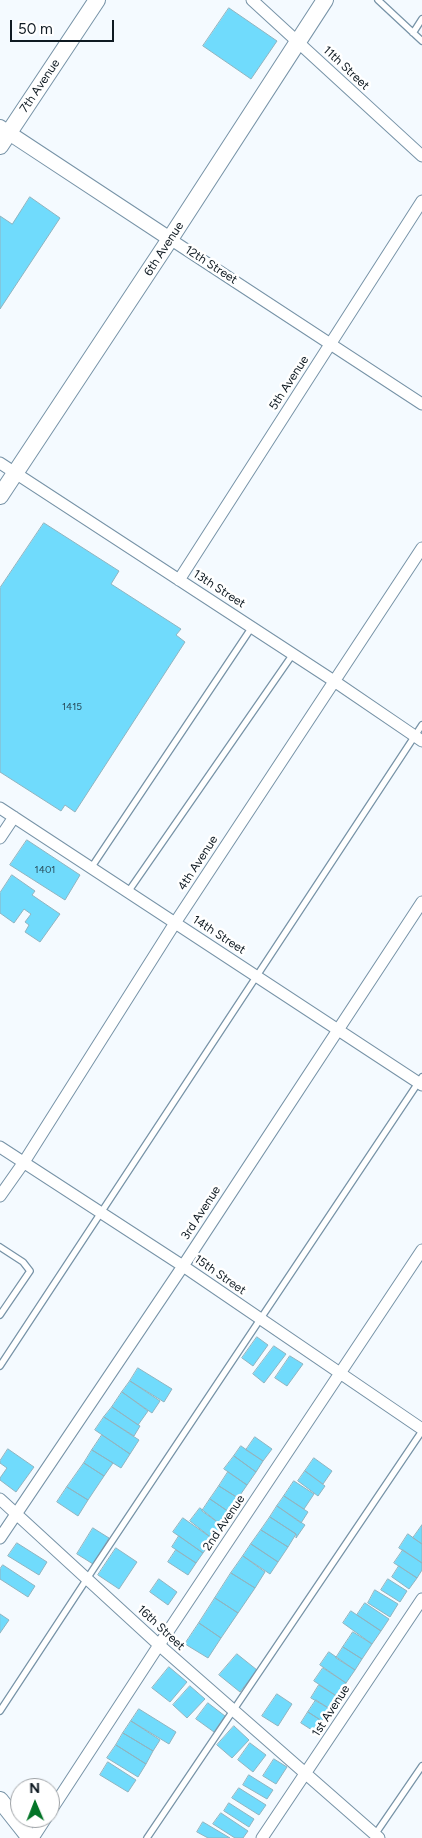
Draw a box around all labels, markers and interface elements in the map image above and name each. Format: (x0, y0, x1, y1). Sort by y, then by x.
scale bar (12, 10, 116, 42)
text: 50 m (18, 20, 53, 38)
street label: 11th Street (320, 43, 372, 93)
street label: 7th Avenue (17, 57, 63, 115)
street label: 6th Avenue (141, 219, 187, 279)
street label: 12th Street (182, 243, 240, 287)
street label: 5th Avenue (266, 353, 312, 413)
street label: 13th Street (190, 567, 248, 611)
house number: 1415 (62, 701, 82, 713)
street label: 4th Avenue (175, 833, 221, 893)
house number: 1401 (35, 864, 55, 876)
street label: 14th Street (190, 913, 248, 957)
street label: 3rd Avenue (178, 1183, 224, 1243)
street label: 15th Street (191, 1252, 249, 1298)
street label: 2nd Avenue (200, 1492, 248, 1554)
street label: 16th Street (134, 1602, 188, 1654)
street label: 1st Avenue (309, 1682, 353, 1740)
north arrow (10, 1778, 60, 1828)
text: N (29, 1780, 40, 1797)

